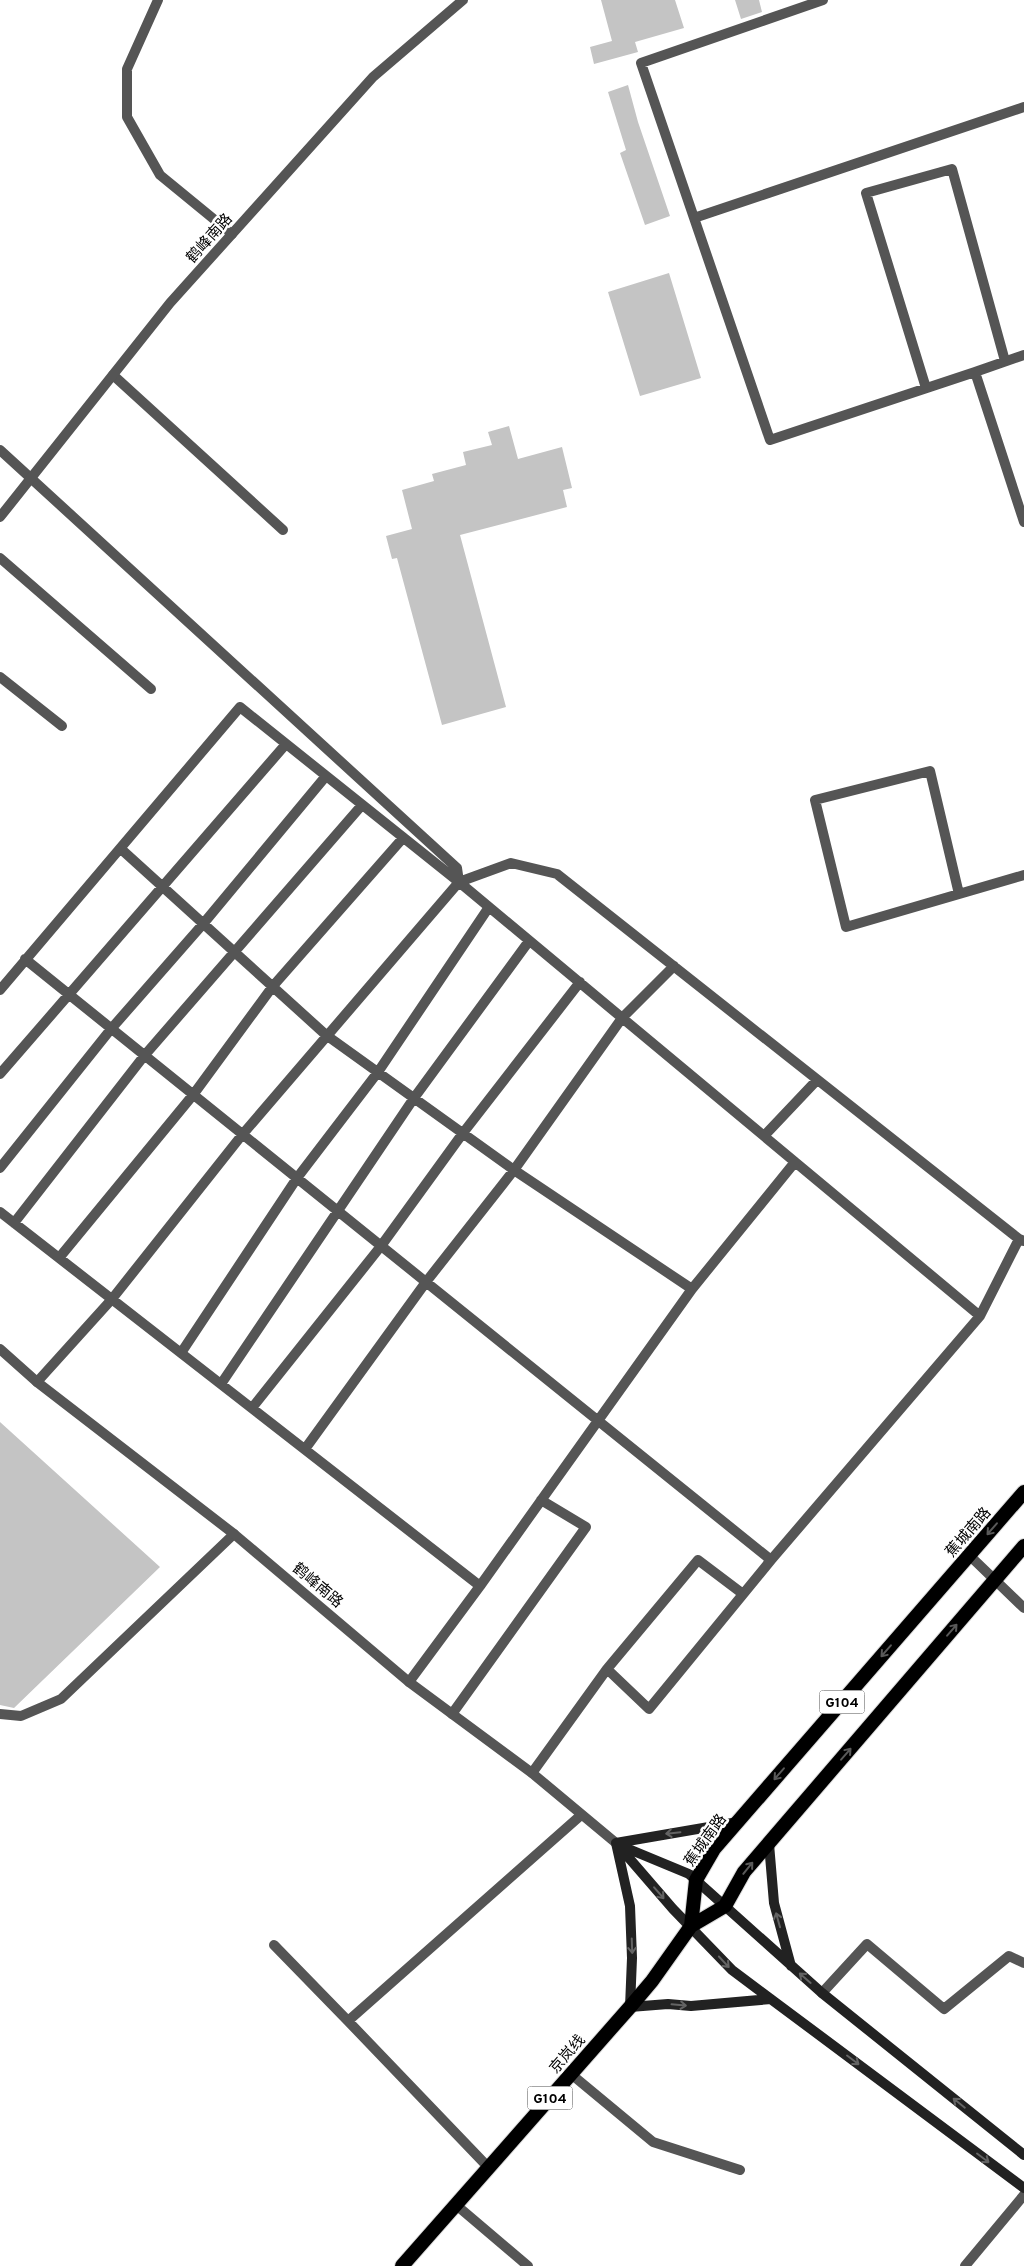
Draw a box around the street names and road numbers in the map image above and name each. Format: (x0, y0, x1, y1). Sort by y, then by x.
street label: 鹤峰南路 (182, 210, 237, 268)
street label: 蕉城南路 (942, 1504, 996, 1562)
street label: 鹤峰南路 (288, 1559, 347, 1613)
road number: G104 (820, 1690, 864, 1714)
street label: 蕉城南路 (681, 1811, 732, 1871)
street label: 京岚线 (546, 2032, 590, 2078)
road number: G104 (528, 2086, 572, 2110)

